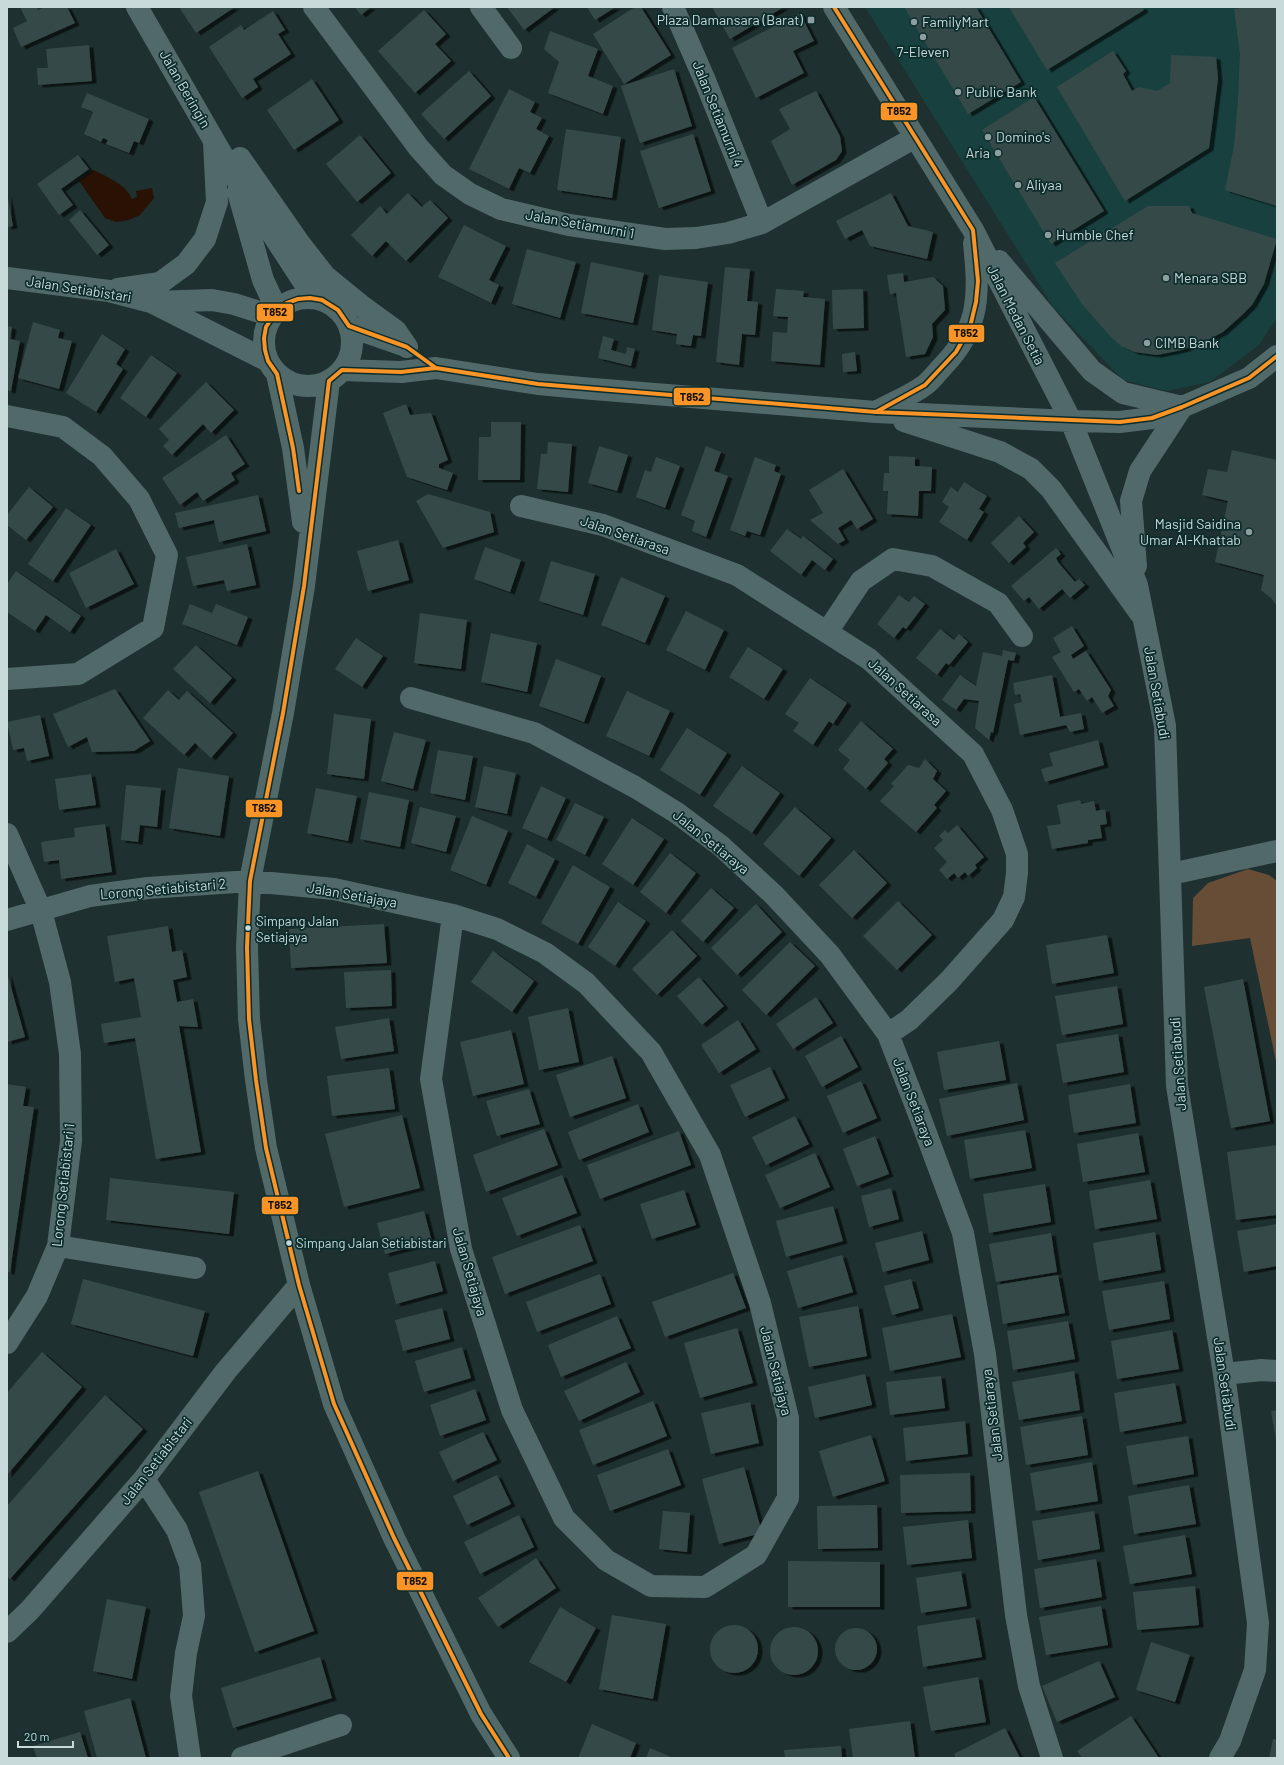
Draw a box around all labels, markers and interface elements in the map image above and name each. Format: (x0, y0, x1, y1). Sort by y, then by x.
place label: Plaza Damansara (Barat) (657, 11, 803, 28)
place label: FamilyMart (922, 13, 989, 30)
marker: Plaza Damansara (Barat) (806, 15, 816, 25)
marker: FamilyMart (909, 17, 919, 27)
marker: 7-Eleven (918, 32, 928, 42)
place label: 7-Eleven (897, 43, 949, 60)
street label: Jalan Beringin (156, 47, 215, 131)
street label: Jalan Setiamurni 4 (689, 58, 748, 169)
place label: Public Bank (966, 83, 1037, 100)
marker: Public Bank (953, 87, 963, 97)
line badge: T852 (880, 102, 918, 121)
text: T852 (887, 104, 911, 117)
place label: Domino's (996, 128, 1051, 145)
marker: Domino's (983, 132, 993, 142)
place label: Aria (966, 144, 990, 161)
marker: Aria (993, 148, 1003, 158)
place label: Aliyaa (1026, 176, 1062, 193)
marker: Aliyaa (1013, 180, 1023, 190)
street label: Jalan Setiamurni 1 (524, 206, 636, 241)
place label: Humble Chef (1056, 226, 1134, 243)
marker: Humble Chef (1043, 230, 1053, 240)
street label: Jalan Medan Setia (984, 262, 1049, 368)
place label: Menara SBB (1174, 269, 1247, 286)
street label: Jalan Setiabistari (25, 272, 133, 305)
marker: Menara SBB (1161, 273, 1171, 283)
line badge: T852 (256, 303, 294, 322)
text: T852 (263, 305, 287, 318)
line badge: T852 (948, 324, 985, 343)
text: T852 (954, 326, 978, 339)
place label: CIMB Bank (1155, 334, 1219, 351)
marker: CIMB Bank (1142, 338, 1152, 348)
line badge: T852 (673, 387, 711, 406)
text: T852 (680, 390, 704, 403)
street label: Jalan Setiarasa (578, 511, 672, 558)
place label: Masjid Saidina Umar Al-Khattab (1140, 515, 1241, 548)
marker: Masjid Saidina Umar Al-Khattab (1244, 527, 1254, 537)
street label: Jalan Setiabudi (1141, 645, 1174, 741)
street label: Jalan Setiarasa (865, 654, 946, 729)
line badge: T852 (245, 799, 283, 818)
text: T852 (252, 801, 276, 814)
street label: Jalan Setiaraya (670, 806, 753, 877)
street label: Lorong Setiabistari 2 (99, 875, 227, 902)
street label: Jalan Setiajaya (306, 878, 399, 911)
place label: Simpang Jalan Setiajaya (256, 913, 339, 945)
marker: Simpang Jalan Setiajaya (243, 923, 253, 933)
street label: Jalan Setiabudi (1166, 1017, 1189, 1111)
street label: Jalan Setiaraya (890, 1055, 939, 1148)
street label: Lorong Setiabistari 1 (48, 1122, 77, 1247)
line badge: T852 (261, 1196, 299, 1215)
text: T852 (268, 1198, 292, 1211)
street label: Jalan Setiajaya (450, 1226, 491, 1318)
place label: Simpang Jalan Setiabistari (296, 1235, 447, 1251)
marker: Simpang Jalan Setiabistari (284, 1238, 294, 1248)
street label: Jalan Setiajaya (757, 1325, 796, 1417)
street label: Jalan Setiabudi (1211, 1336, 1240, 1432)
street label: Jalan Setiaraya (977, 1368, 1006, 1462)
street label: Jalan Setiabistari (116, 1414, 195, 1508)
line badge: T852 (396, 1571, 434, 1591)
text: T852 (403, 1574, 427, 1587)
scale bar (18, 1723, 73, 1749)
text: 20 m (24, 1729, 50, 1743)

